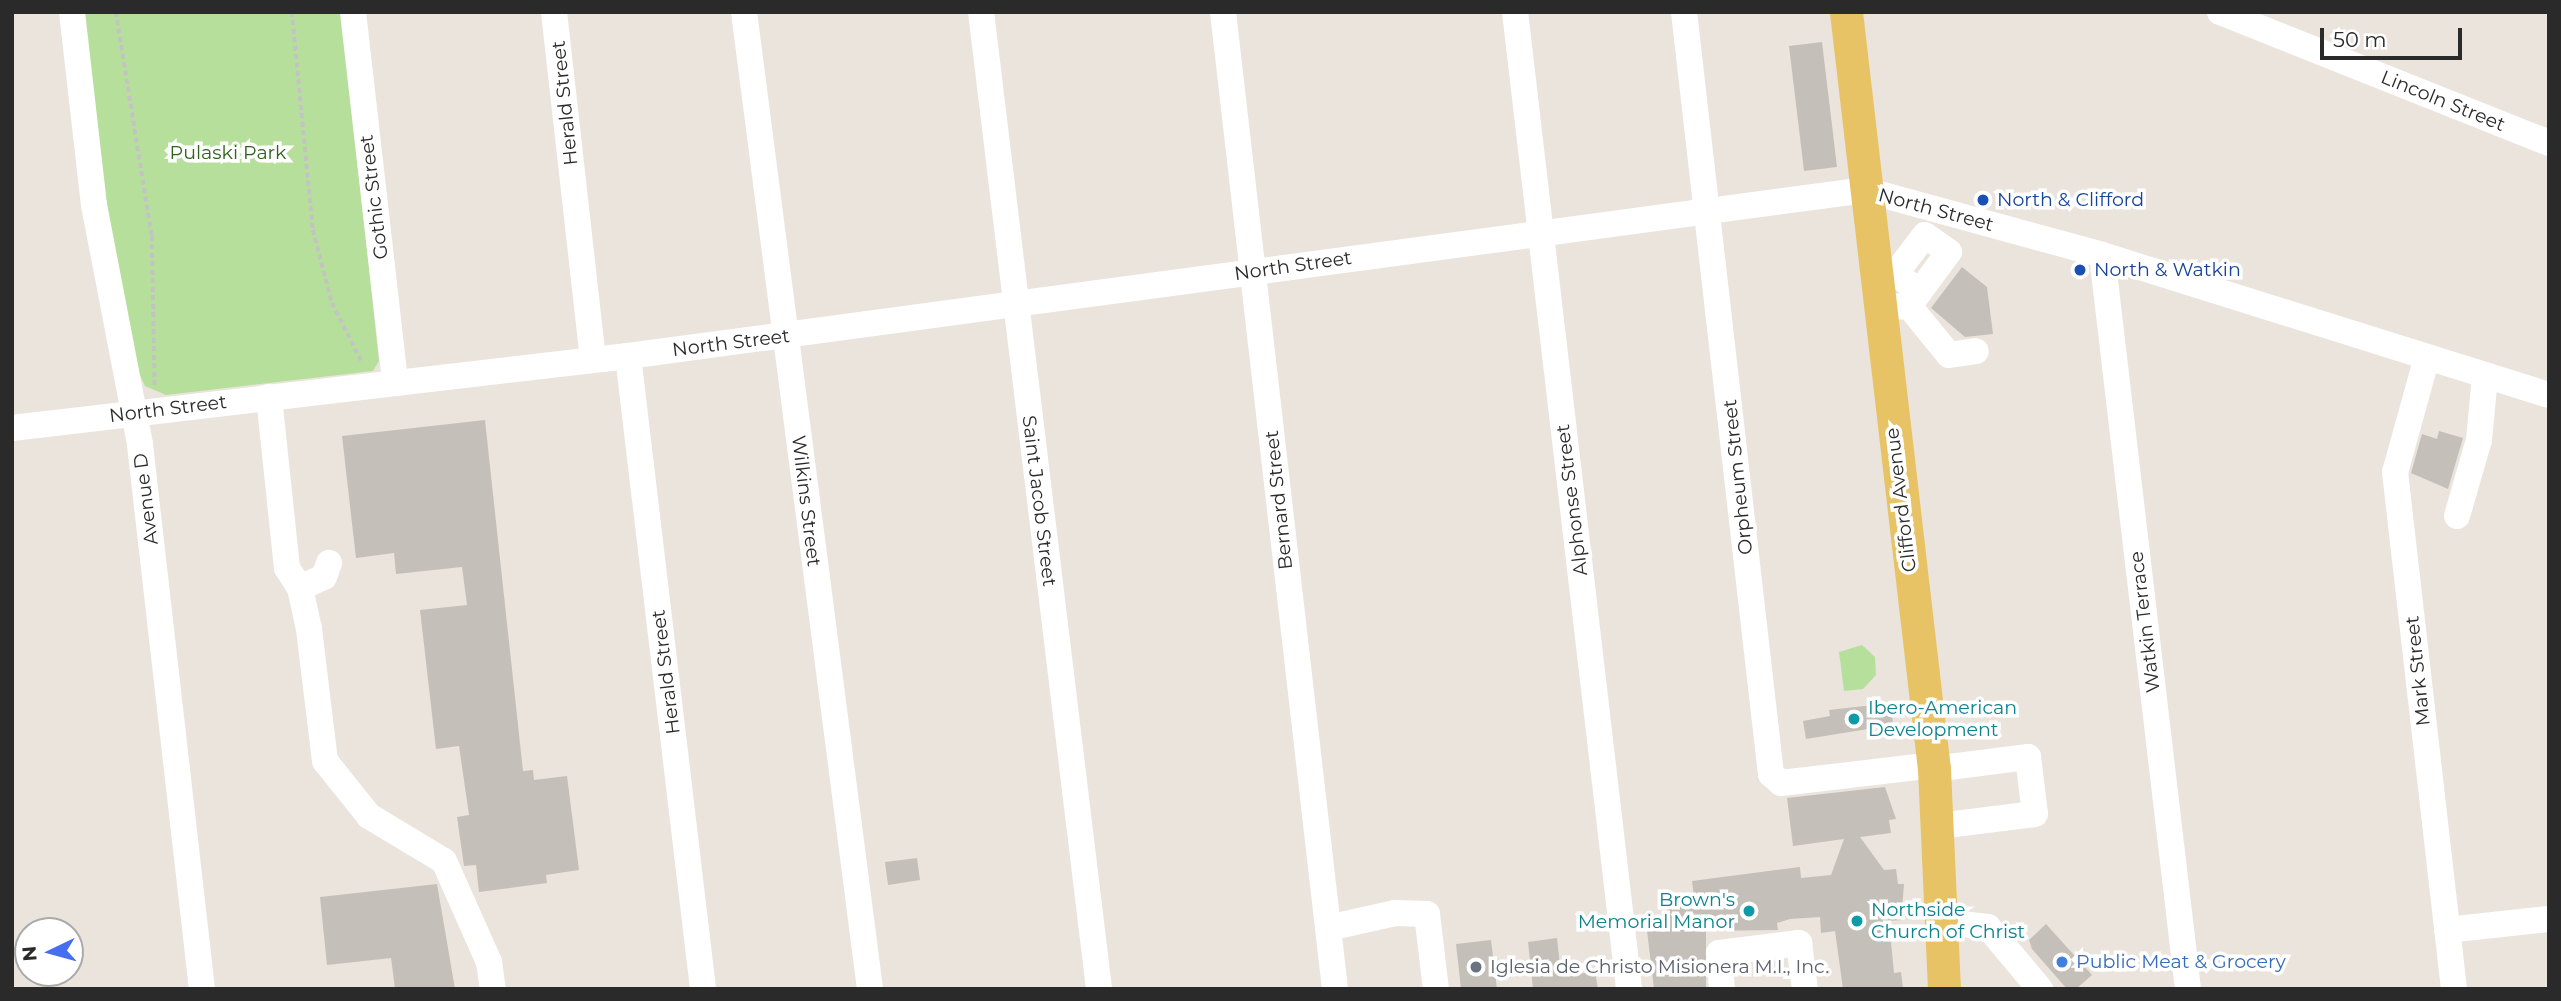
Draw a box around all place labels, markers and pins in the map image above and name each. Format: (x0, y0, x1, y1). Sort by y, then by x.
place label: North & Clifford (1997, 189, 2144, 211)
marker: North & Clifford (1975, 192, 1991, 208)
place label: North & Watkin (2094, 259, 2241, 281)
marker: North & Watkin (2072, 262, 2088, 278)
place label: Ibero-American Development (1868, 697, 2017, 741)
marker: Ibero-American Development (1846, 711, 1862, 727)
place label: Brown's Memorial Manor (1578, 889, 1735, 933)
place label: Northside Church of Christ (1871, 899, 2025, 943)
marker: Brown's Memorial Manor (1741, 903, 1757, 919)
marker: Northside Church of Christ (1849, 913, 1865, 929)
place label: Public Meat & Grocery (2076, 951, 2286, 973)
marker: Public Meat & Grocery (2054, 954, 2070, 970)
place label: Iglesia de Christo Misionera M.I., Inc. (1490, 956, 1829, 978)
marker: Iglesia de Christo Misionera M.I., Inc. (1468, 959, 1484, 975)

